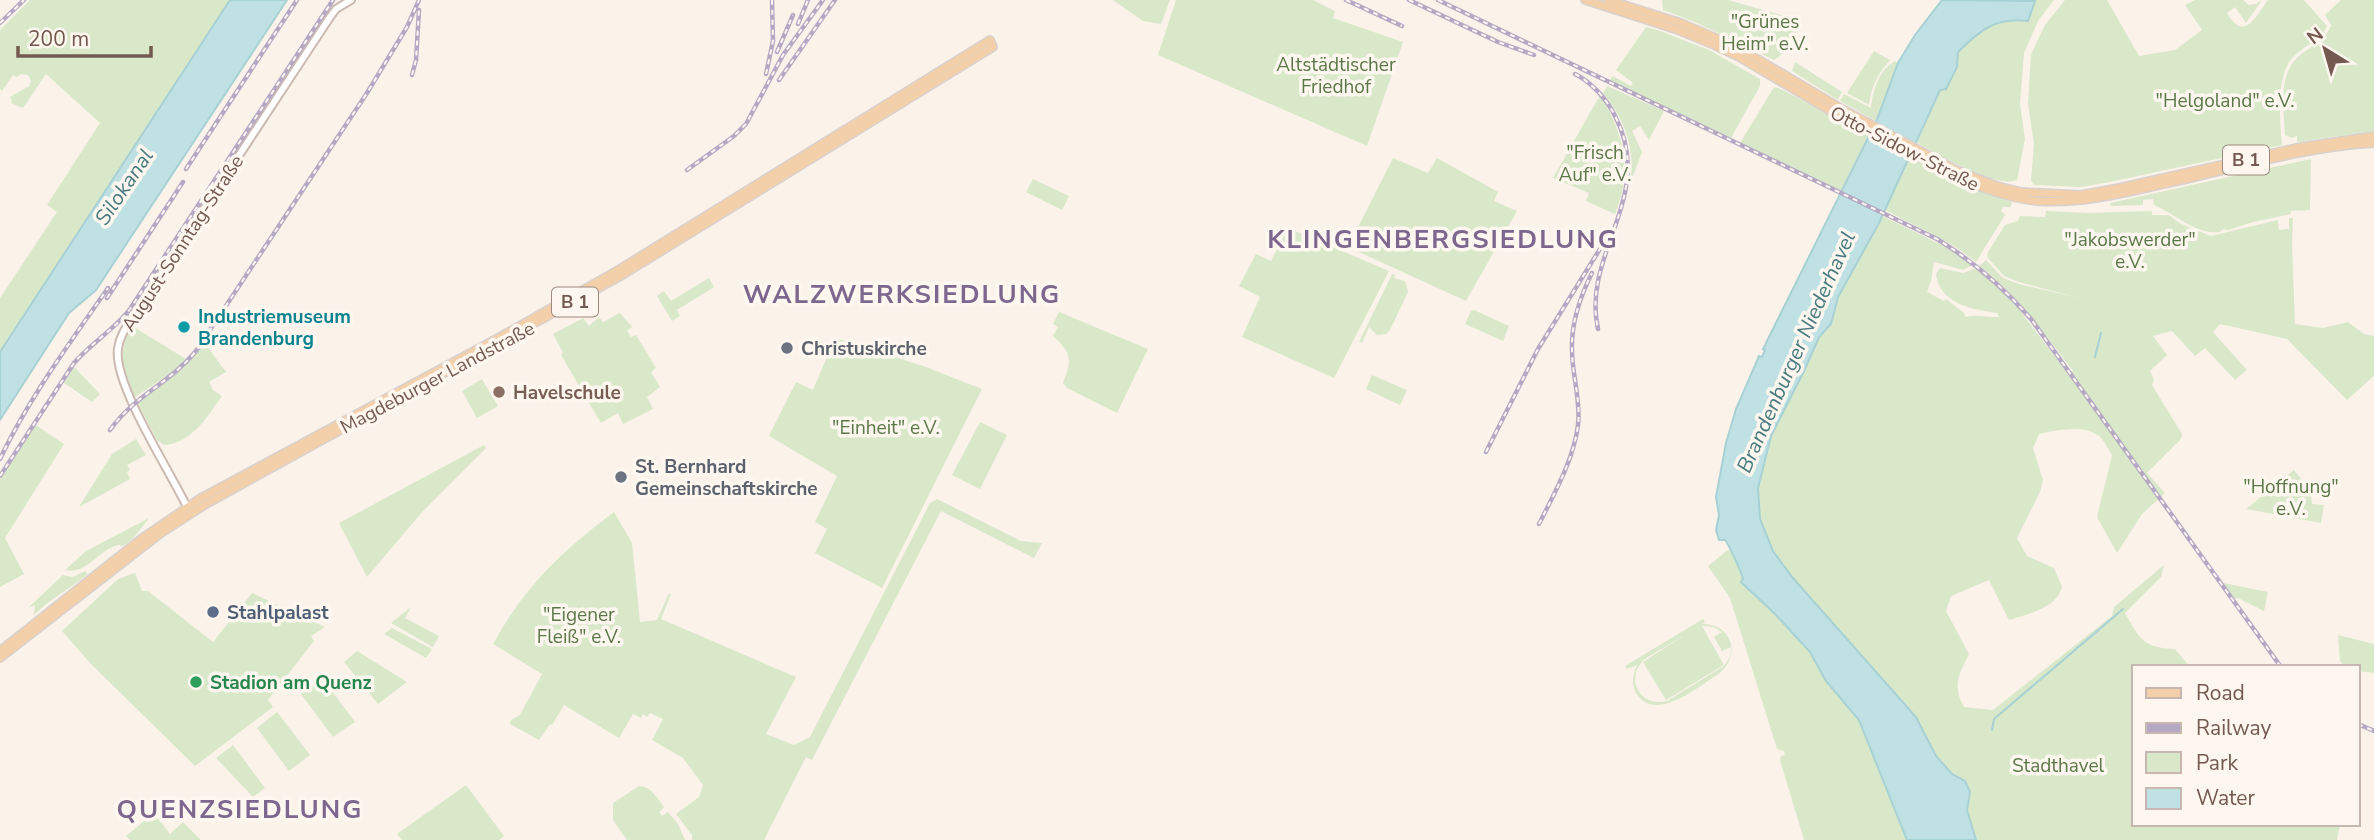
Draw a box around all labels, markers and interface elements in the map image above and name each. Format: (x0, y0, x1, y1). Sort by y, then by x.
park label: "Grünes Heim" e.V. (1721, 9, 1809, 57)
scale bar (18, 14, 150, 58)
north arrow (2290, 14, 2360, 84)
text: N (2302, 22, 2329, 51)
text: 200 m (28, 25, 89, 53)
park label: Altstädtischer Friedhof (1276, 52, 1396, 100)
park label: "Helgoland" e.V. (2156, 88, 2294, 114)
street label: Otto-Sidow-Straße (1826, 100, 1983, 198)
park label: "Frisch Auf" e.V. (1558, 140, 1632, 188)
water label: Silokanal (88, 143, 160, 231)
road number: B 1 (2223, 146, 2269, 174)
street label: August-Sonntag-Straße (116, 150, 250, 337)
district label: KLINGENBERGSIEDLUNG (1267, 222, 1619, 257)
water label: Brandenburger Niederhavel (1730, 227, 1862, 477)
park label: "Jakobswerder" e.V. (2064, 227, 2196, 275)
district label: WALZWERKSIEDLUNG (743, 277, 1061, 312)
road number: B 1 (552, 288, 598, 316)
place label: Industriemuseum Brandenburg (198, 304, 351, 352)
street label: Magdeburger Landstraße (336, 316, 539, 440)
marker: Industriemuseum Brandenburg (176, 319, 192, 335)
place label: Christuskirche (801, 336, 927, 362)
marker: Christuskirche (779, 340, 795, 356)
place label: Havelschule (513, 380, 621, 406)
marker: Havelschule (491, 384, 507, 400)
park label: "Einheit" e.V. (832, 415, 940, 441)
place label: St. Bernhard Gemeinschaftskirche (635, 454, 818, 502)
marker: St. Bernhard Gemeinschaftskirche (613, 469, 629, 485)
park label: "Hoffnung" e.V. (2243, 474, 2339, 522)
place label: Stahlpalast (227, 600, 329, 626)
park label: "Eigener Fleiß" e.V. (537, 602, 621, 650)
marker: Stahlpalast (205, 604, 221, 620)
legend (2132, 665, 2360, 826)
place label: Stadion am Quenz (210, 670, 372, 696)
marker: Stadion am Quenz (188, 674, 204, 690)
text: Road (2196, 679, 2245, 707)
text: Railway (2196, 714, 2271, 742)
text: Park (2196, 749, 2238, 777)
park label: Stadthavel (2012, 753, 2104, 779)
text: Water (2196, 784, 2255, 812)
district label: QUENZSIEDLUNG (117, 792, 363, 827)

